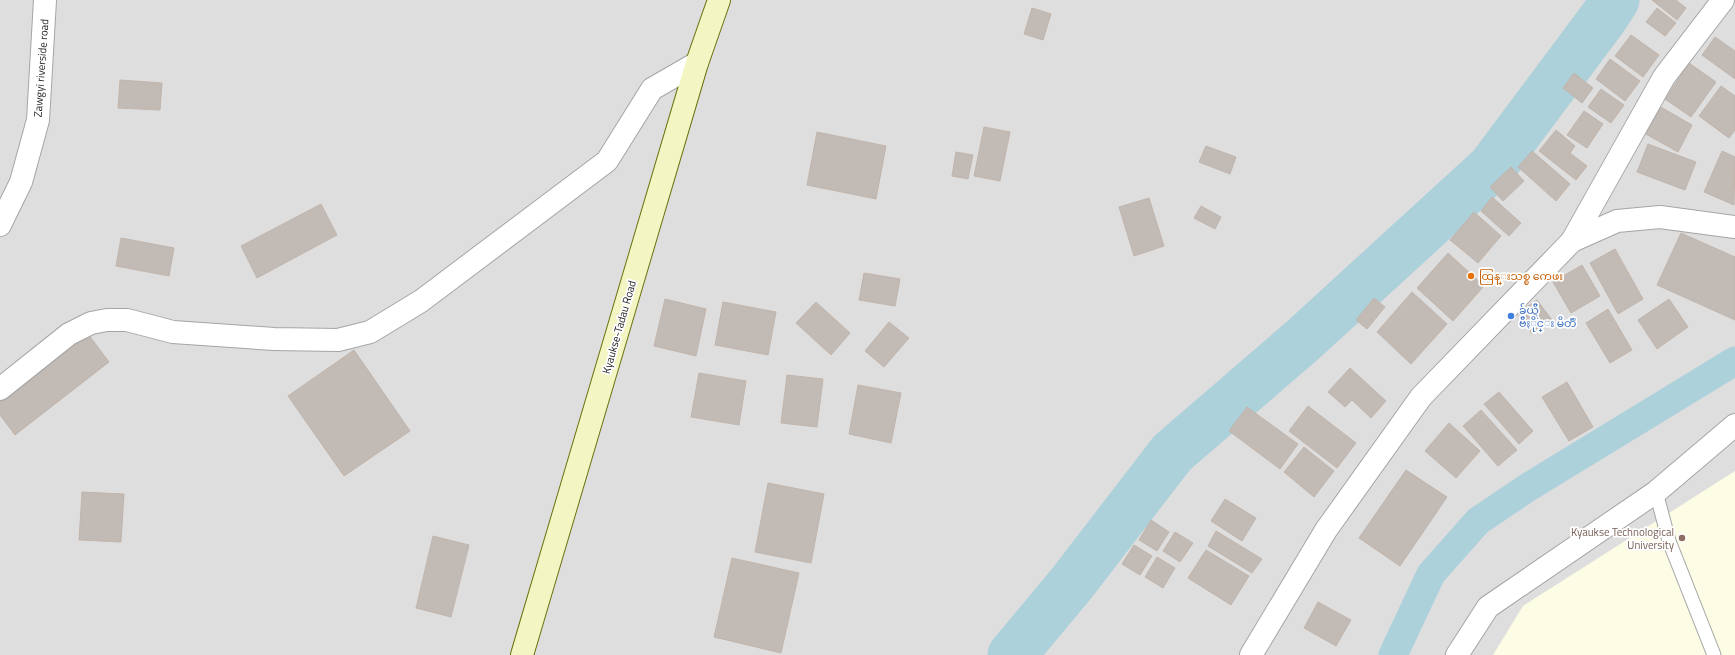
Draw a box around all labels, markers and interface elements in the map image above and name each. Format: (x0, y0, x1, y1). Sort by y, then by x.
street label: Zawgyi riverside road (30, 18, 52, 118)
place label: ထြန္းသစ္စ ကေဖး (1479, 268, 1563, 285)
marker: ထြန္းသစ္စ ကေဖး (1466, 271, 1476, 281)
street label: Kyaukse-Tadau Road (598, 278, 640, 376)
place label: ခ်ယ္ရီ ဗီႏိုင္း မိတၱဴ (1519, 302, 1577, 332)
marker: ခ်ယ္ရီ ဗီႏိုင္း မိတၱဴ (1506, 311, 1516, 321)
place label: Kyaukse Technological University (1571, 524, 1675, 553)
marker: Kyaukse Technological University (1677, 533, 1687, 543)

